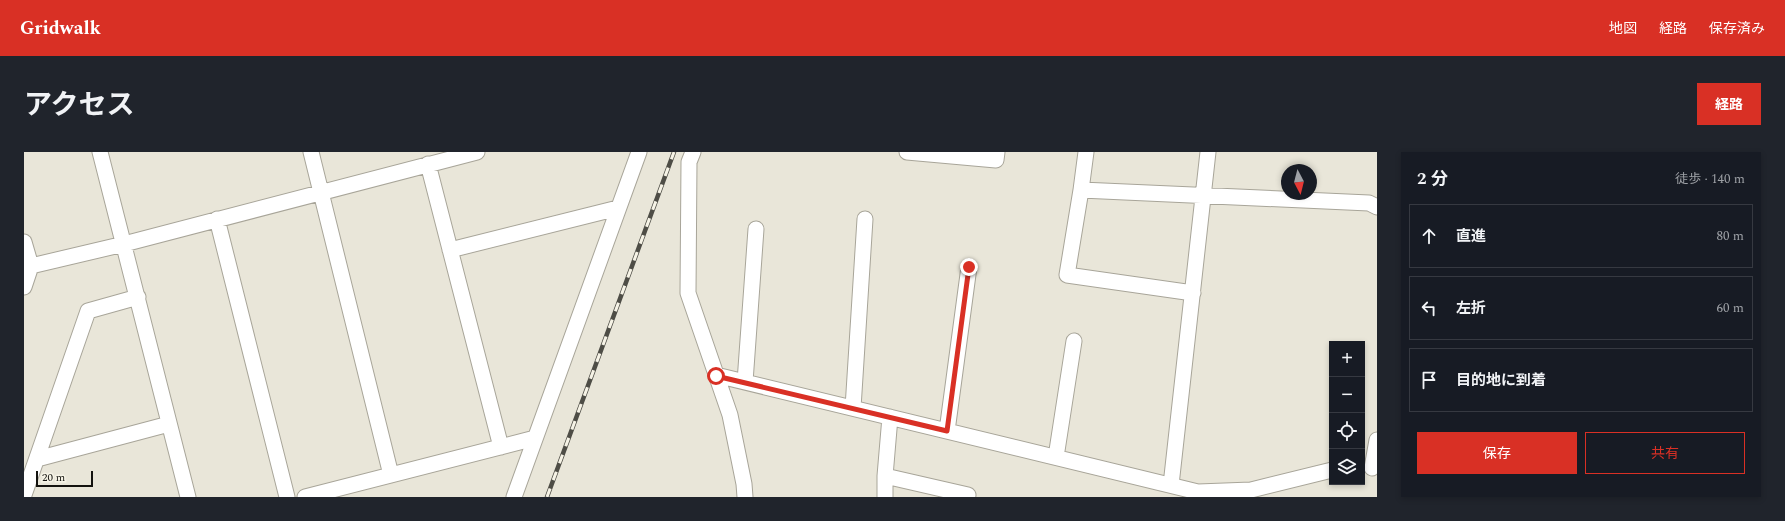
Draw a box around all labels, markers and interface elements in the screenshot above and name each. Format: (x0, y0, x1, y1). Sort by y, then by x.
text: Gridwalk (20, 14, 101, 43)
text: 地図 (1609, 18, 1637, 39)
text: 経路 (1659, 18, 1687, 39)
text: 保存済み (1709, 18, 1765, 39)
button: 経路 (1697, 83, 1761, 125)
text: アクセス (24, 84, 135, 127)
north arrow (1281, 164, 1317, 200)
text: 2 分 (1417, 166, 1448, 192)
text: 徒歩 · 140 m (1675, 169, 1745, 189)
icon: ahead (1418, 225, 1440, 247)
text: 直進 (1456, 225, 1486, 248)
text: 80 m (1717, 226, 1744, 246)
route end (960, 258, 978, 276)
icon: left (1418, 297, 1440, 319)
text: 左折 (1456, 297, 1486, 320)
text: 60 m (1717, 298, 1744, 318)
map controls (1329, 341, 1365, 485)
button: + (1329, 341, 1365, 377)
route start (707, 367, 725, 385)
icon: arrive (1418, 369, 1440, 391)
text: 目的地に到着 (1456, 369, 1546, 392)
button: − (1329, 377, 1365, 413)
button: locate (1329, 413, 1365, 449)
button: 保存 (1417, 432, 1577, 474)
button: 共有 (1585, 432, 1745, 474)
button: layers (1329, 449, 1365, 485)
scale bar (36, 469, 93, 488)
text: 20 m (42, 469, 65, 486)

